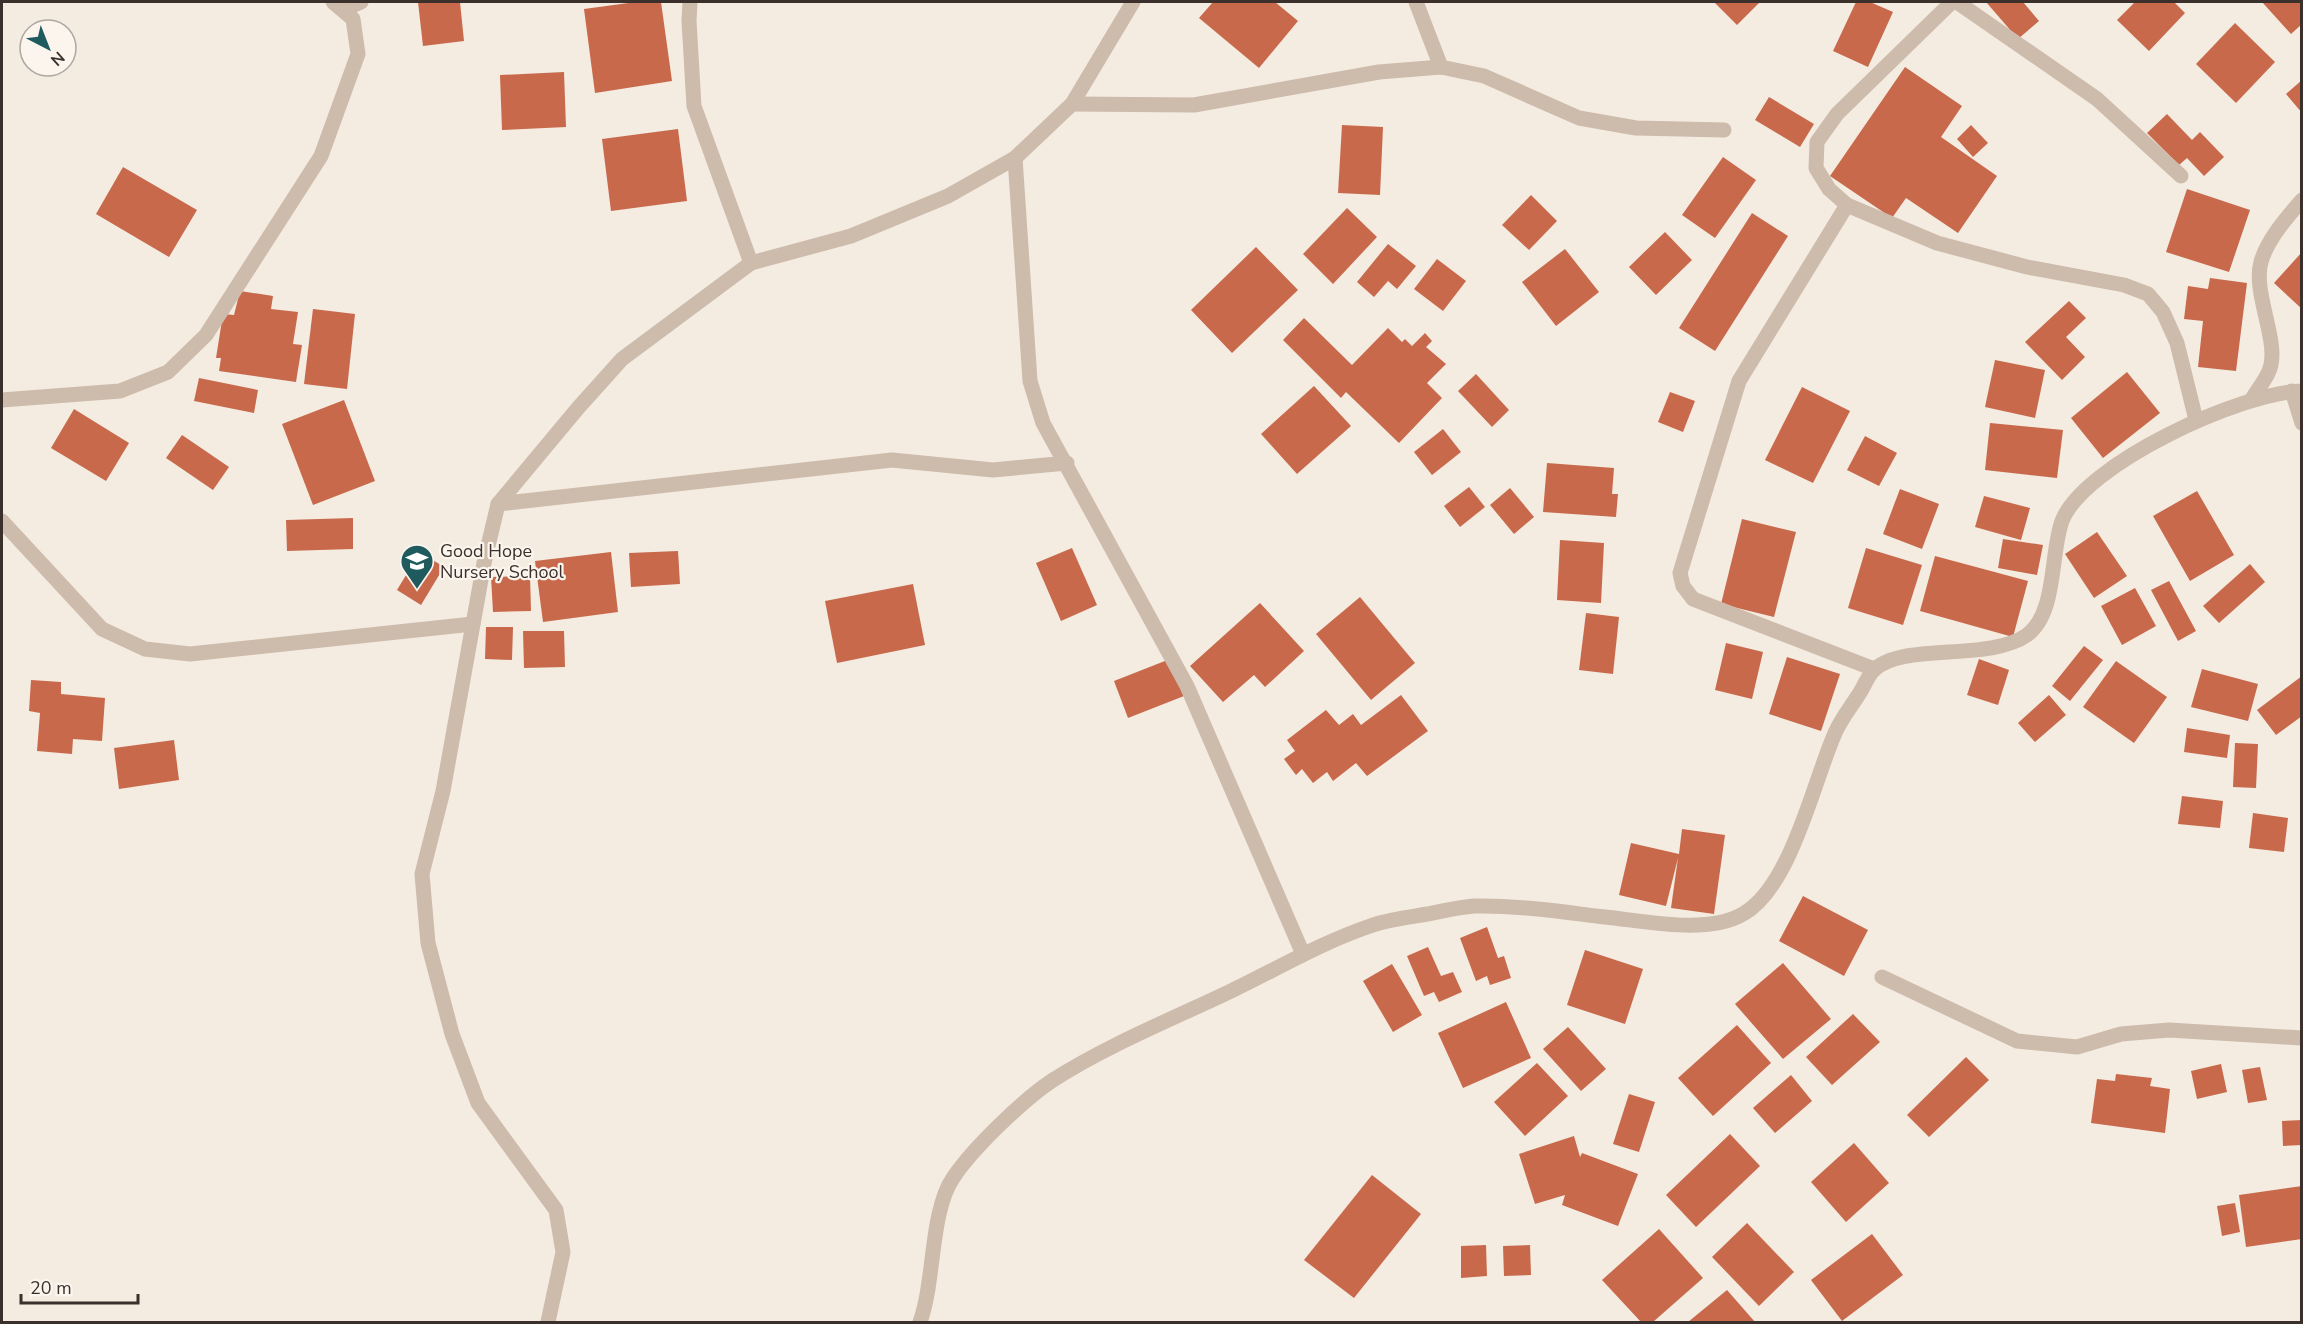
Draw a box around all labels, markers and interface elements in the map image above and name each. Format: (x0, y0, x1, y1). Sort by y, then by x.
north arrow (18, 18, 78, 78)
text: N (46, 46, 69, 71)
place label: Good Hope Nursery School (440, 539, 565, 584)
school or university icon: Good Hope Nursery School (399, 543, 435, 590)
scale bar (21, 1267, 138, 1305)
text: 20 m (30, 1276, 72, 1300)

